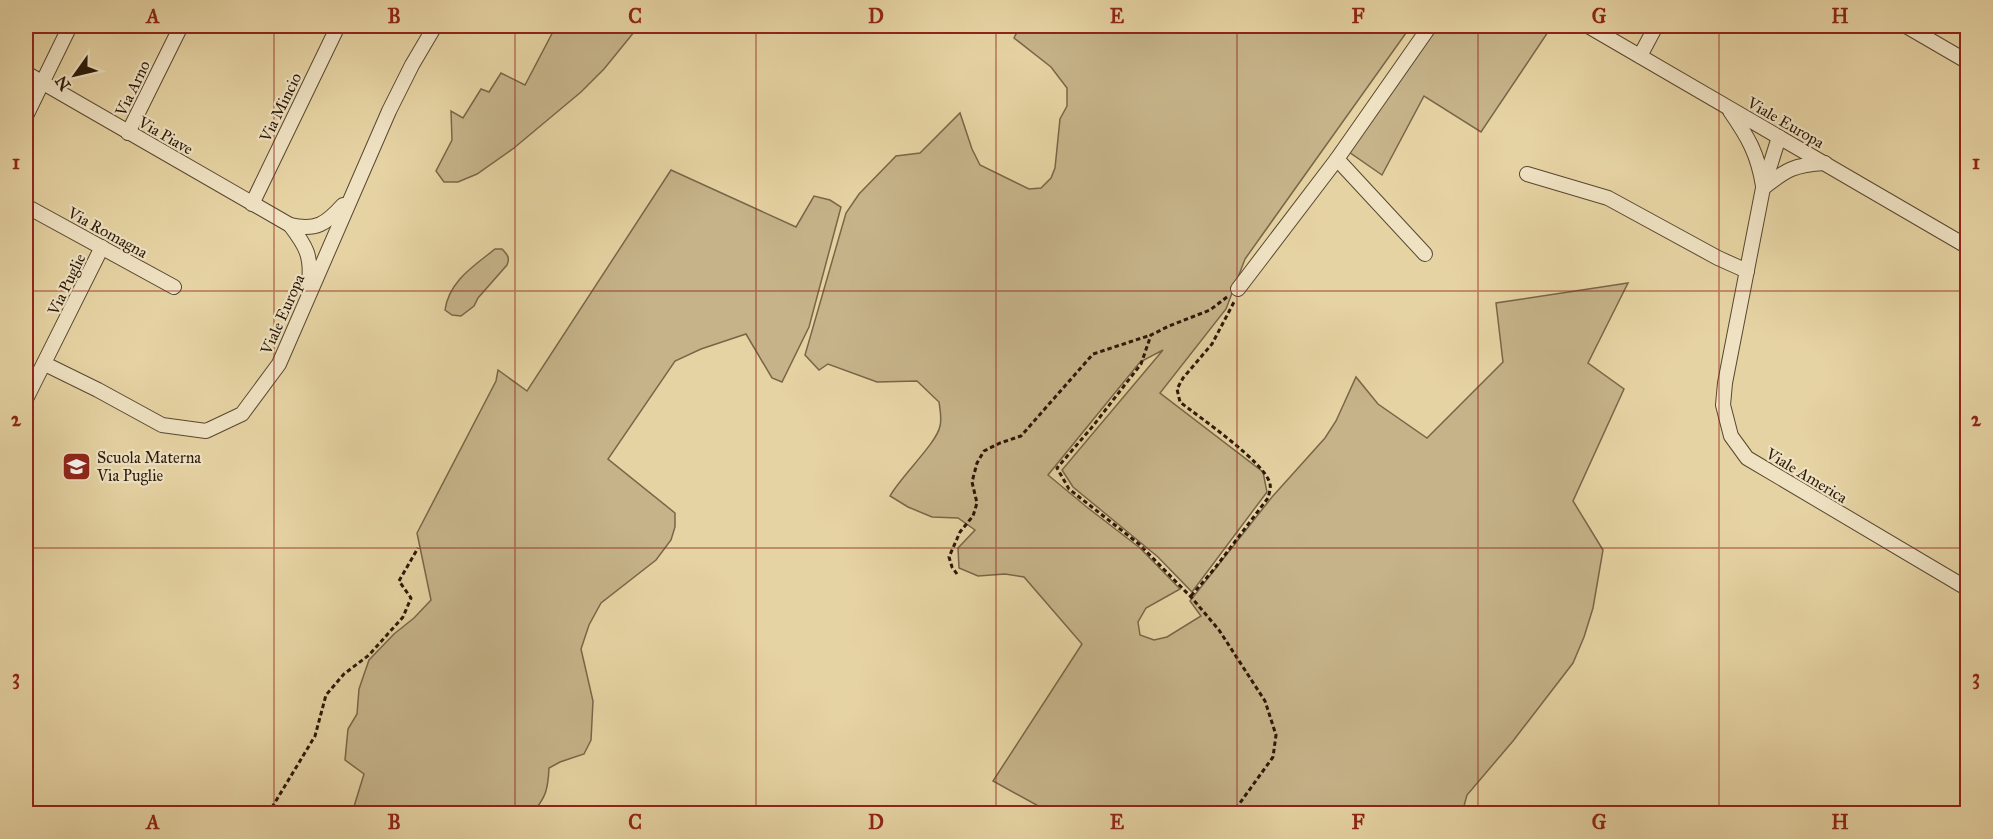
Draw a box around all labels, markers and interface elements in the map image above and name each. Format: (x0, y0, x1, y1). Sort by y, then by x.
text: A (144, 4, 160, 28)
text: B (387, 4, 401, 28)
text: C (628, 4, 642, 28)
text: D (868, 4, 884, 28)
text: E (1110, 4, 1125, 28)
text: F (1351, 4, 1365, 28)
text: G (1592, 4, 1607, 28)
text: H (1831, 4, 1849, 28)
north arrow (45, 45, 105, 105)
street label: Via Arno (110, 57, 154, 120)
street label: Via Mincio (255, 70, 305, 146)
text: N (51, 72, 75, 94)
street label: Viale Europa (1743, 92, 1828, 152)
street label: Via Piave (134, 112, 197, 159)
text: 1 (12, 150, 20, 174)
text: 1 (1972, 150, 1980, 174)
street label: Via Romagna (63, 202, 151, 263)
street label: Via Puglie (43, 250, 91, 319)
street label: Viale Europa (256, 271, 309, 358)
text: 2 (11, 407, 22, 431)
text: 2 (1971, 407, 1982, 431)
street label: Viale America (1762, 443, 1851, 507)
place label: Scuola Materna Via Puglie (96, 448, 201, 486)
school or university icon: Scuola Materna Via Puglie (60, 450, 92, 482)
text: 3 (12, 665, 20, 690)
text: 3 (1972, 665, 1980, 690)
text: A (144, 810, 160, 834)
text: B (387, 810, 401, 834)
text: C (628, 810, 642, 834)
text: D (868, 810, 884, 834)
text: E (1110, 810, 1125, 834)
text: F (1351, 810, 1365, 834)
text: G (1592, 810, 1607, 834)
text: H (1831, 810, 1849, 834)

